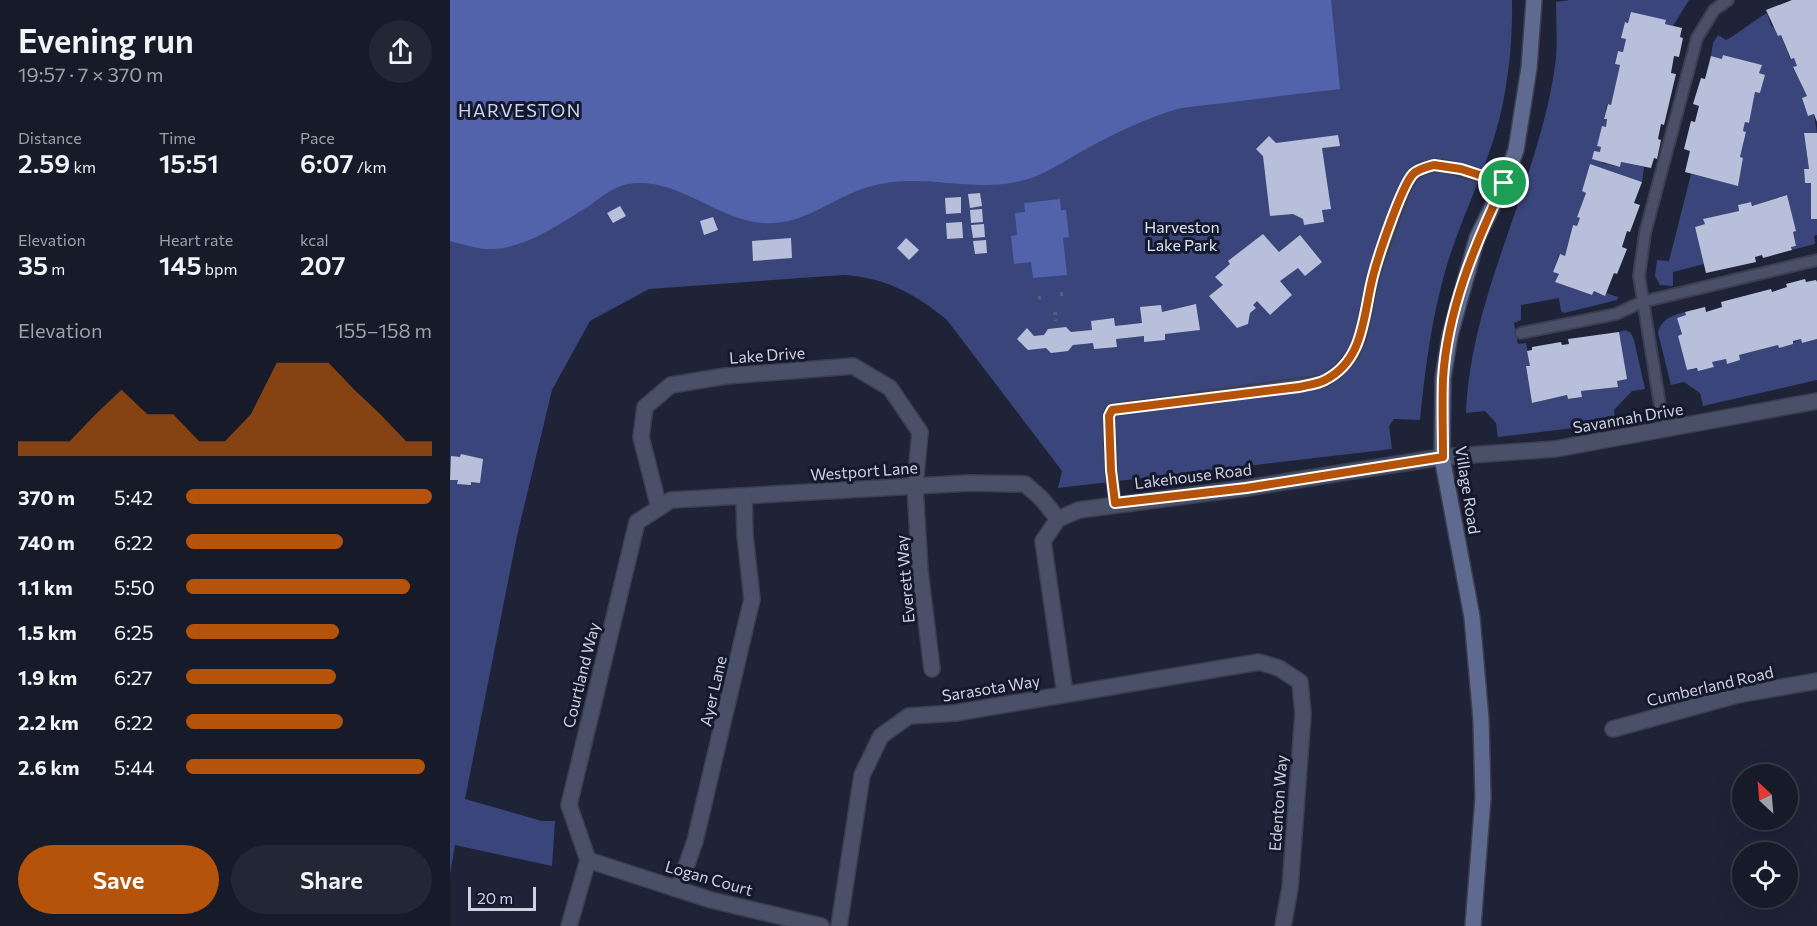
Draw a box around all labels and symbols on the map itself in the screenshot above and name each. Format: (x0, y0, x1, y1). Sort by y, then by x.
district label: HARVESTON (458, 99, 582, 121)
pin (1478, 157, 1529, 208)
park label: Harveston Lake Park (1144, 217, 1220, 254)
street label: Lake Drive (728, 342, 806, 367)
street label: Savannah Drive (1571, 398, 1685, 437)
street label: Village Road (1452, 444, 1485, 535)
street label: Westport Lane (810, 457, 918, 484)
street label: Lakehouse Road (1133, 459, 1253, 492)
street label: Everett Way (891, 534, 918, 624)
street label: Courtland Way (558, 620, 603, 730)
street label: Ayer Lane (695, 654, 730, 728)
street label: Cumberland Road (1645, 662, 1775, 709)
street label: Sarasota Way (941, 670, 1041, 705)
street label: Edenton Way (1265, 754, 1290, 852)
north arrow (1732, 764, 1798, 830)
street label: Logan Court (663, 856, 756, 899)
scale bar (468, 884, 536, 912)

